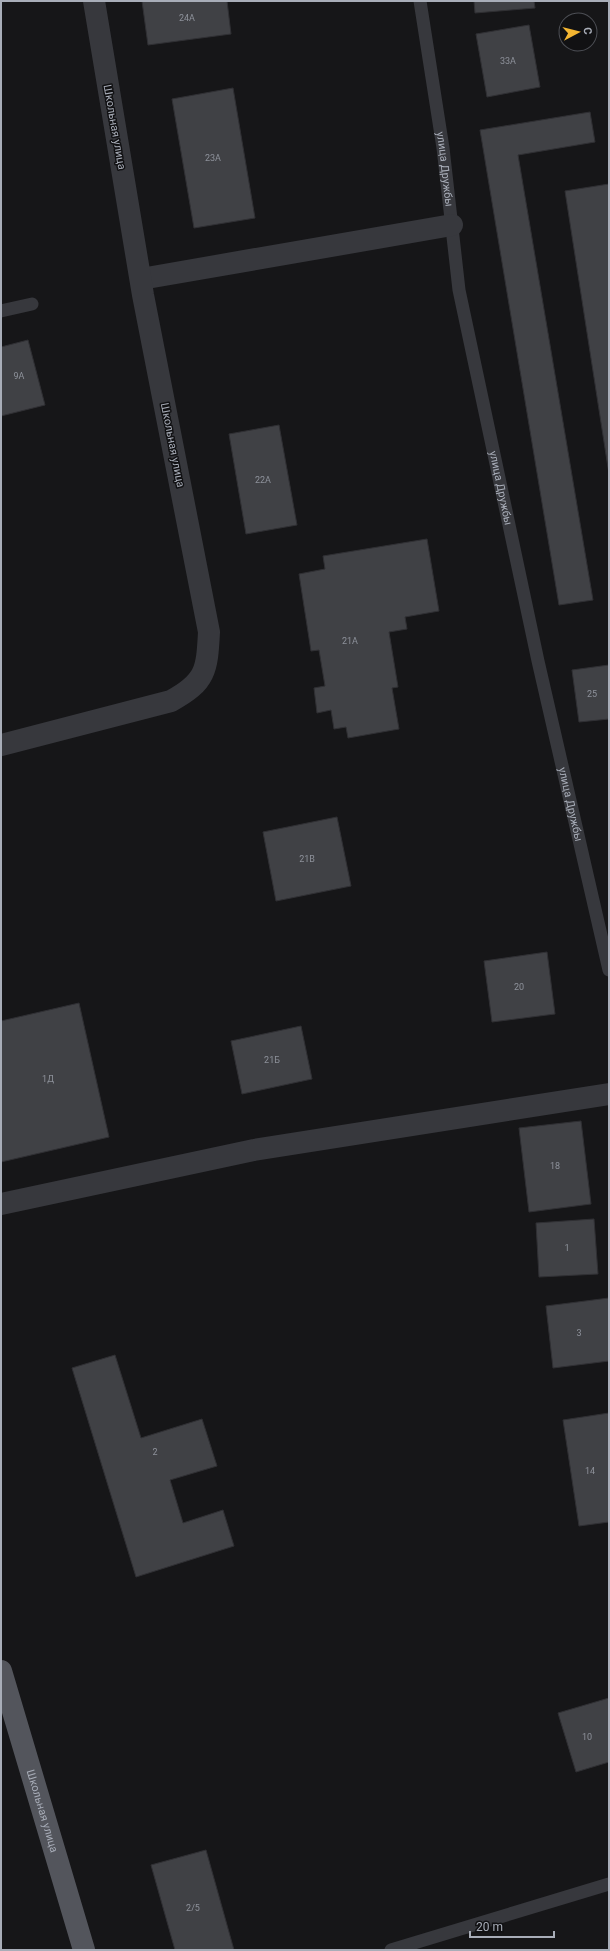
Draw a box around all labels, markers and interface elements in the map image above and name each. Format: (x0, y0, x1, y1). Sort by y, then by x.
north arrow (558, 12, 598, 52)
house number: 24А (179, 13, 195, 23)
text: С (581, 26, 594, 35)
house number: 33А (500, 56, 516, 66)
street label: Школьная улица (101, 84, 128, 171)
street label: улица Дружбы (434, 131, 456, 207)
house number: 23А (205, 153, 221, 163)
house number: 9А (14, 371, 25, 381)
street label: Школьная улица (158, 402, 187, 489)
street label: улица Дружбы (486, 450, 515, 526)
house number: 22А (255, 475, 271, 485)
house number: 21А (342, 636, 358, 646)
house number: 25 (587, 689, 597, 699)
street label: улица Дружбы (556, 766, 585, 843)
house number: 21В (299, 854, 315, 864)
house number: 20 (514, 982, 524, 992)
house number: 21Б (264, 1055, 280, 1065)
house number: 1Д (42, 1074, 54, 1084)
house number: 18 (550, 1161, 560, 1171)
house number: 1 (564, 1243, 570, 1253)
house number: 3 (576, 1328, 582, 1338)
house number: 2 (152, 1447, 158, 1457)
house number: 14 (585, 1466, 595, 1476)
house number: 10 (582, 1732, 592, 1742)
street label: Школьная улица (24, 1768, 61, 1854)
house number: 2/5 (186, 1903, 200, 1913)
scale bar (470, 1913, 554, 1939)
text: 20 m (476, 1920, 503, 1934)

